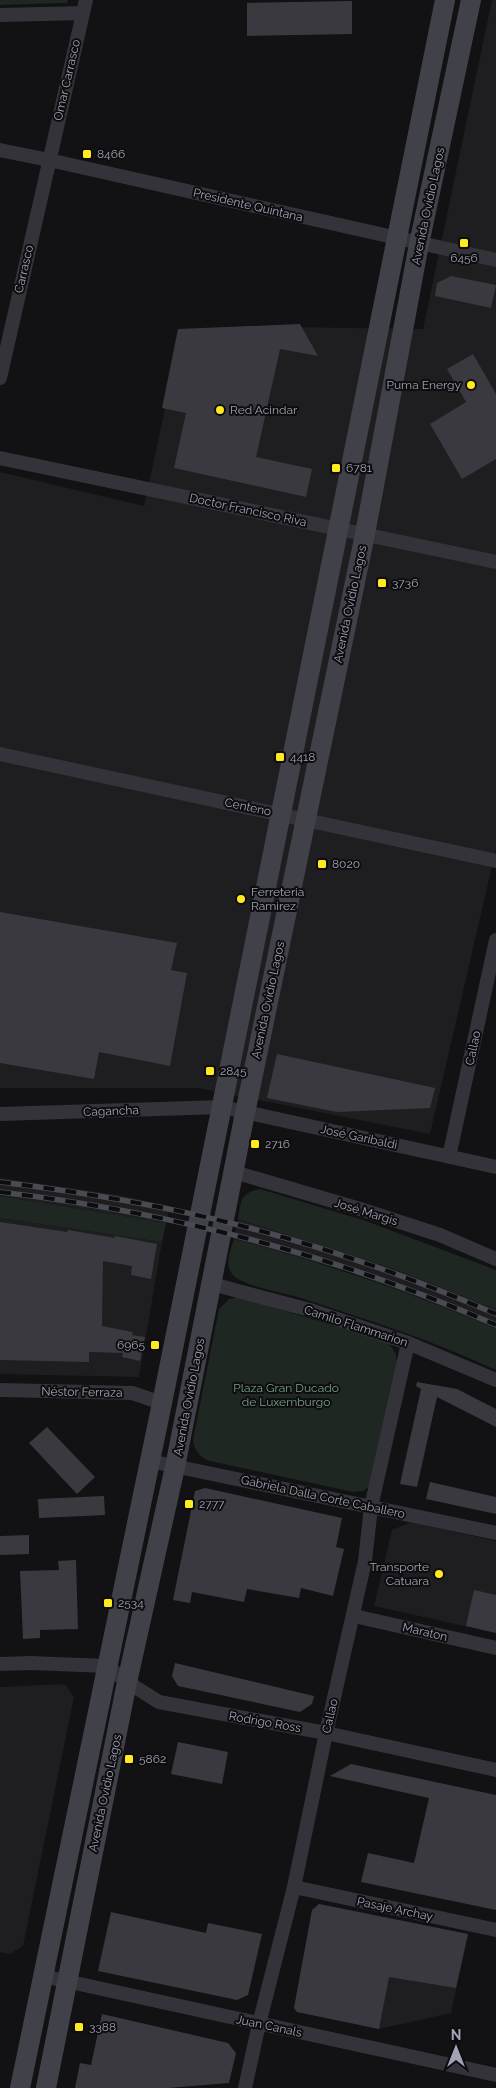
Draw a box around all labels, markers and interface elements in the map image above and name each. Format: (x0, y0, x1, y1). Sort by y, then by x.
street label: Omar Carrasco (51, 38, 83, 122)
street label: Avenida Ovidio Lagos (409, 146, 447, 266)
place label: 8466 (97, 147, 125, 161)
marker: 8466 (81, 148, 93, 160)
street label: Presidente Quintana (192, 186, 304, 224)
marker: 6456 (458, 237, 470, 249)
street label: Carrasco (12, 243, 36, 295)
place label: 6456 (450, 251, 478, 265)
place label: Puma Energy (387, 378, 461, 392)
marker: Puma Energy (465, 379, 477, 391)
place label: Red Acindar (230, 403, 298, 417)
marker: Red Acindar (214, 404, 226, 416)
place label: 6781 (346, 461, 372, 475)
marker: 6781 (330, 462, 342, 474)
street label: Doctor Francisco Riva (188, 491, 308, 529)
street label: Avenida Ovidio Lagos (331, 544, 369, 664)
place label: 3736 (392, 576, 418, 590)
marker: 3736 (376, 577, 388, 589)
place label: 4418 (290, 750, 315, 764)
marker: 4418 (274, 751, 286, 763)
street label: Centeno (223, 795, 273, 819)
place label: 8020 (332, 857, 360, 871)
marker: 8020 (316, 858, 328, 870)
place label: Ferreteria Ramirez (251, 885, 304, 913)
marker: Ferreteria Ramirez (235, 893, 247, 905)
street label: Avenida Ovidio Lagos (249, 940, 287, 1060)
street label: Callao (463, 1029, 483, 1067)
place label: 2845 (220, 1064, 247, 1078)
marker: 2845 (204, 1065, 216, 1077)
street label: Cagancha (83, 1103, 139, 1119)
street label: José Garibaldi (319, 1122, 399, 1152)
place label: 2716 (265, 1137, 290, 1151)
marker: 2716 (249, 1138, 261, 1150)
street label: José Margis (333, 1196, 400, 1228)
street label: Camilo Flammarion (302, 1303, 410, 1349)
street label: Avenida Ovidio Lagos (171, 1337, 207, 1457)
place label: 6965 (117, 1338, 145, 1352)
marker: 6965 (149, 1339, 161, 1351)
park label: Plaza Gran Ducado de Luxemburgo (233, 1381, 339, 1409)
street label: Néstor Ferraza (41, 1384, 123, 1400)
street label: Gabriela Dalla Corte Caballero (240, 1473, 406, 1521)
place label: 2777 (199, 1497, 225, 1511)
marker: 2777 (183, 1498, 195, 1510)
place label: Transporte Catuara (370, 1560, 429, 1588)
marker: Transporte Catuara (433, 1568, 445, 1580)
place label: 2534 (118, 1596, 144, 1610)
marker: 2534 (102, 1597, 114, 1609)
street label: Maraton (401, 1620, 449, 1644)
street label: Callao (319, 1697, 341, 1735)
street label: Rodrigo Ross (228, 1709, 302, 1735)
street label: Avenida Ovidio Lagos (86, 1733, 124, 1853)
place label: 5862 (139, 1752, 166, 1766)
marker: 5862 (123, 1753, 135, 1765)
street label: Pasaje Archay (356, 1894, 435, 1924)
street label: Juan Canals (235, 2012, 303, 2040)
place label: 3388 (89, 2020, 116, 2034)
marker: 3388 (73, 2021, 85, 2033)
north arrow (431, 2023, 481, 2073)
text: N (451, 2027, 461, 2043)

